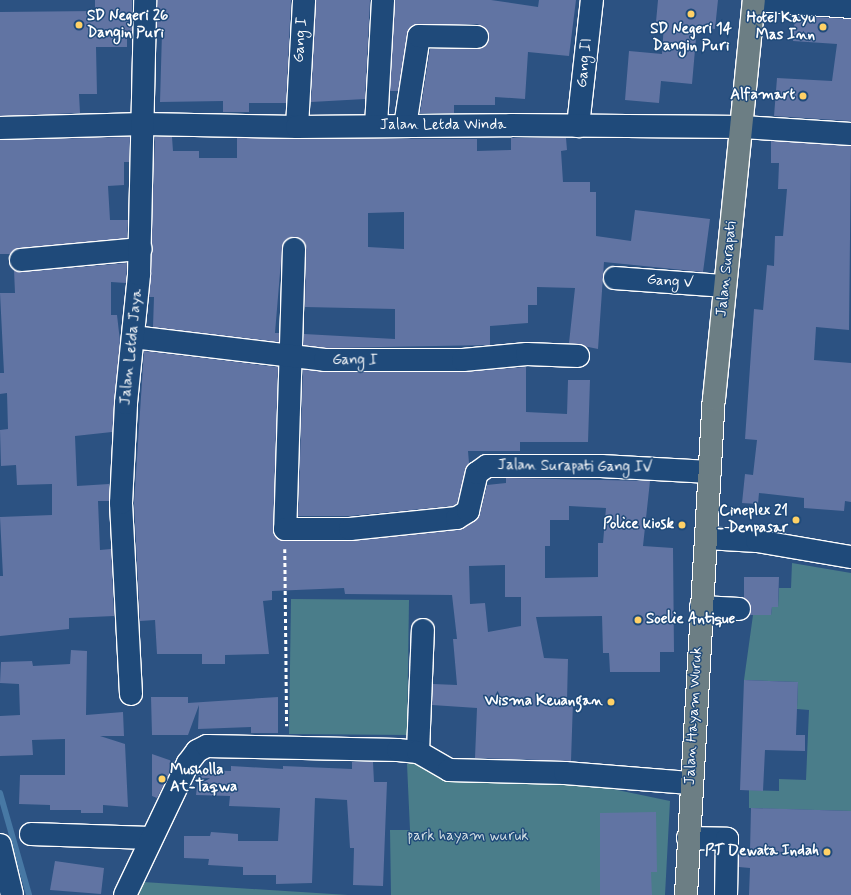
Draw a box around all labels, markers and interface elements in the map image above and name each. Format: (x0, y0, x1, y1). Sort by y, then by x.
place label: SD Negeri 26 Dangin Puri (87, 7, 170, 42)
marker: SD Negeri 14 Dangin Puri (686, 9, 696, 19)
place label: Hotel Kayu Mas Inn (749, 9, 815, 44)
street label: Gang I (290, 17, 312, 63)
marker: SD Negeri 26 Dangin Puri (74, 20, 84, 30)
place label: SD Negeri 14 Dangin Puri (649, 20, 733, 55)
marker: Hotel Kayu Mas Inn (818, 22, 828, 32)
street label: Gang II (573, 36, 597, 90)
place label: Alfamart (730, 87, 795, 105)
marker: Alfamart (798, 91, 808, 101)
street label: Jalan Letda Winda (381, 117, 505, 135)
street label: Jalan Surapati (713, 221, 741, 317)
street label: Gang V (646, 271, 694, 293)
street label: Jalan Letda Jaya (117, 289, 147, 405)
street label: Gang I (332, 352, 378, 370)
street label: Jalan Surapati Gang IV (498, 457, 652, 477)
place label: Cineplex 21 - Denpasar (717, 502, 788, 537)
marker: Cineplex 21 - Denpasar (791, 515, 801, 525)
place label: Police kiosk (603, 516, 674, 534)
marker: Police kiosk (677, 520, 687, 530)
place label: Soelie Antique (646, 611, 736, 629)
marker: Soelie Antique (633, 615, 643, 625)
street label: Jalan Hayam Wuruk (681, 648, 707, 784)
place label: Wisma Keuangan (486, 693, 603, 711)
marker: Wisma Keuangan (606, 697, 616, 707)
place label: Musholla At-Taqwa (170, 761, 237, 796)
marker: Musholla At-Taqwa (157, 774, 167, 784)
park label: park hayam wuruk (409, 828, 527, 846)
place label: PT Dewata Indah (705, 843, 819, 861)
marker: PT Dewata Indah (822, 847, 832, 857)

